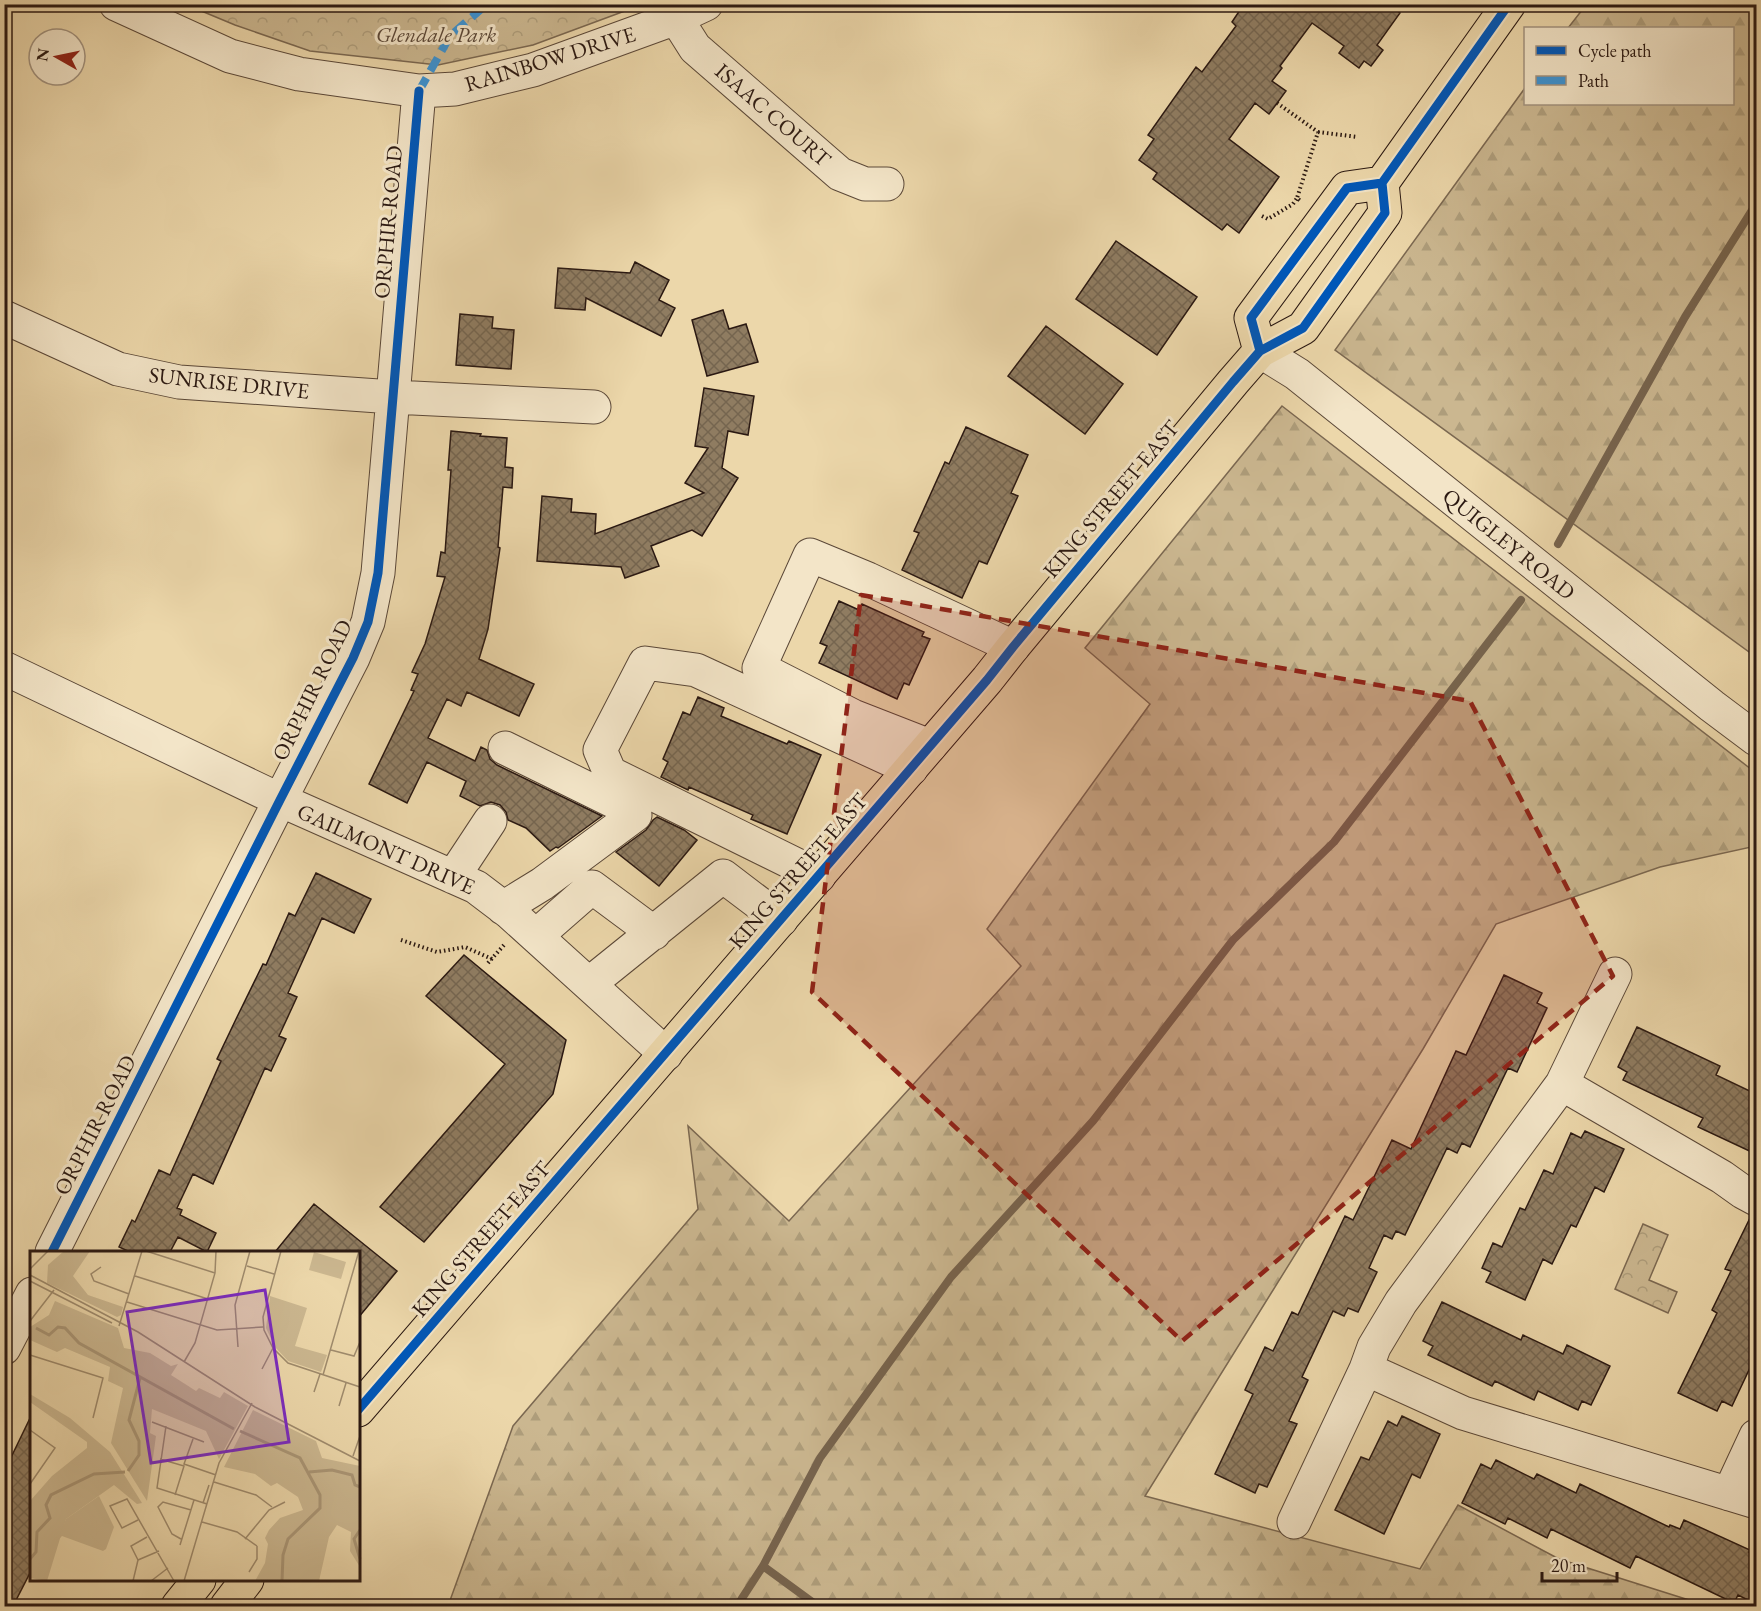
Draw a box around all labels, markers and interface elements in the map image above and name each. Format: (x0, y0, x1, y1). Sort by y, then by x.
street label: RAINBOW DRIVE (461, 19, 639, 99)
park label: Glendale Park (376, 20, 496, 49)
north arrow (27, 27, 87, 87)
legend (1524, 27, 1734, 105)
text: Cycle path (1578, 39, 1652, 62)
text: N (31, 47, 54, 63)
street label: ISAAC COURT (709, 57, 837, 173)
text: Path (1578, 69, 1609, 92)
street label: ORPHIR ROAD (367, 144, 409, 300)
street label: SUNRISE DRIVE (147, 360, 311, 406)
street label: KING STREET EAST (1036, 414, 1186, 584)
street label: QUIGLEY ROAD (1437, 482, 1581, 606)
street label: ORPHIR ROAD (265, 615, 359, 765)
street label: KING STREET EAST (722, 787, 874, 955)
street label: GAILMONT DRIVE (293, 797, 479, 901)
street label: ORPHIR ROAD (47, 1050, 143, 1200)
street label: KING STREET EAST (405, 1155, 557, 1323)
inset map (30, 1251, 360, 1581)
scale bar (1542, 1545, 1617, 1583)
text: 20 m (1551, 1554, 1586, 1577)

